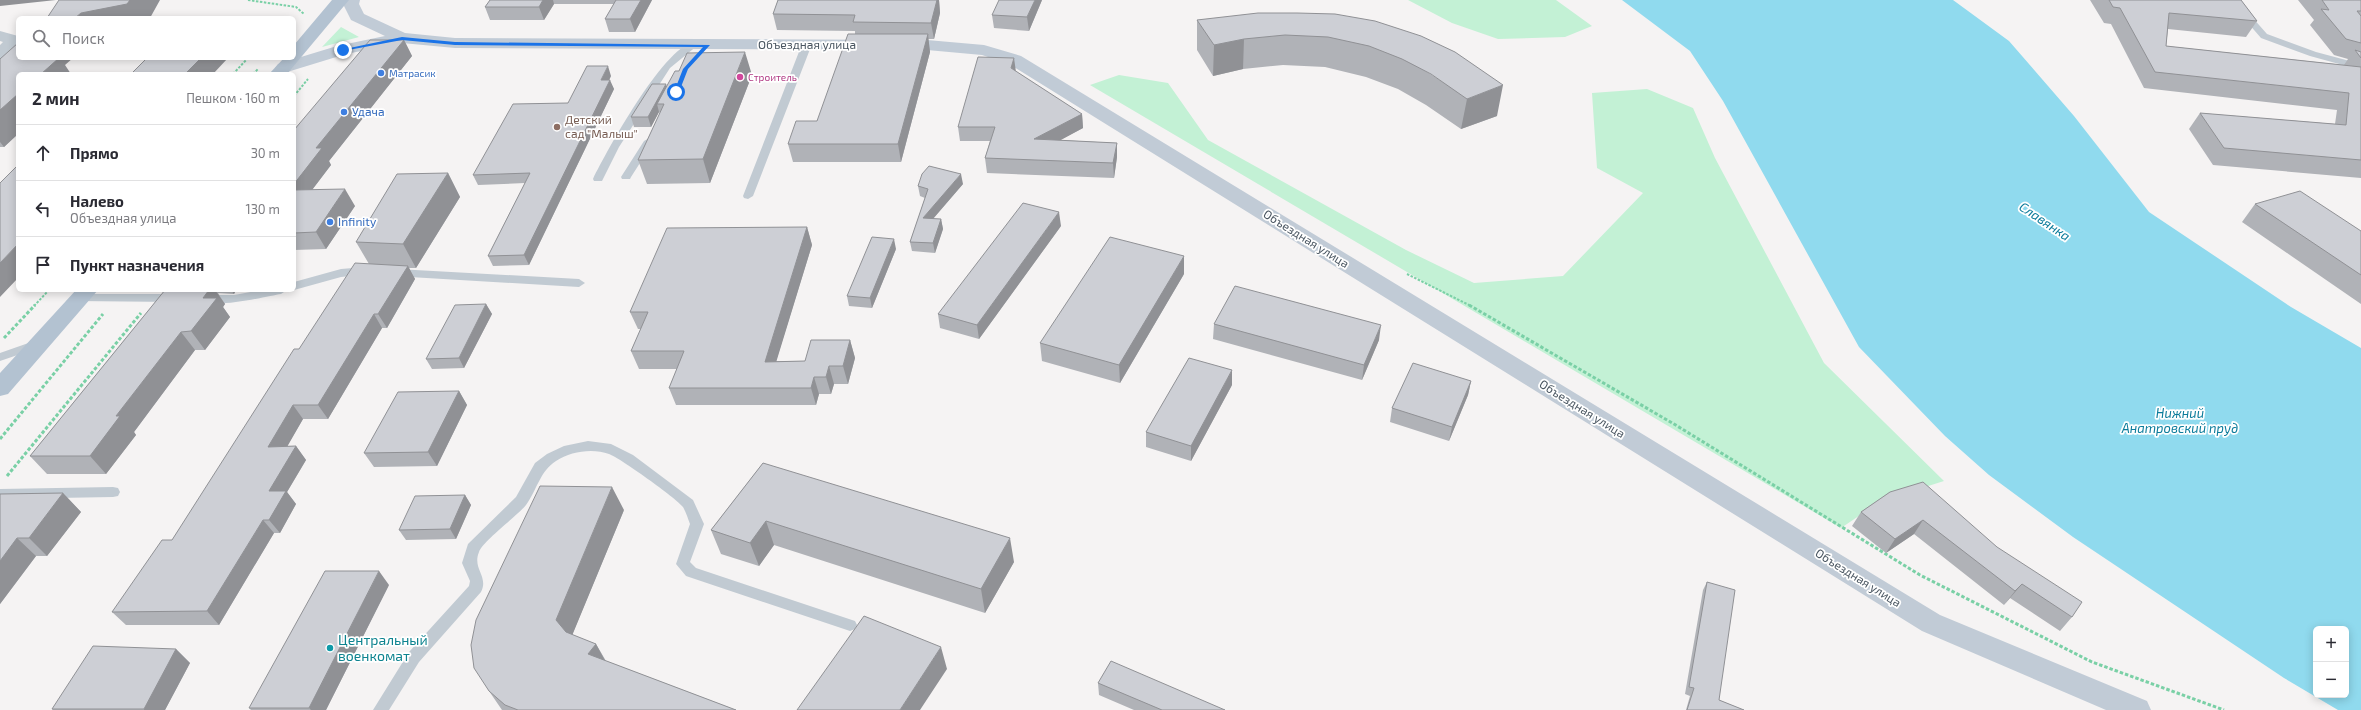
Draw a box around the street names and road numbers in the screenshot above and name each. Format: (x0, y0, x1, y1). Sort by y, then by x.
street label: Объездная улица (758, 37, 856, 52)
street label: Объездная улица (1261, 206, 1352, 271)
street label: Объездная улица (1537, 376, 1628, 441)
street label: Объездная улица (1813, 545, 1904, 610)

